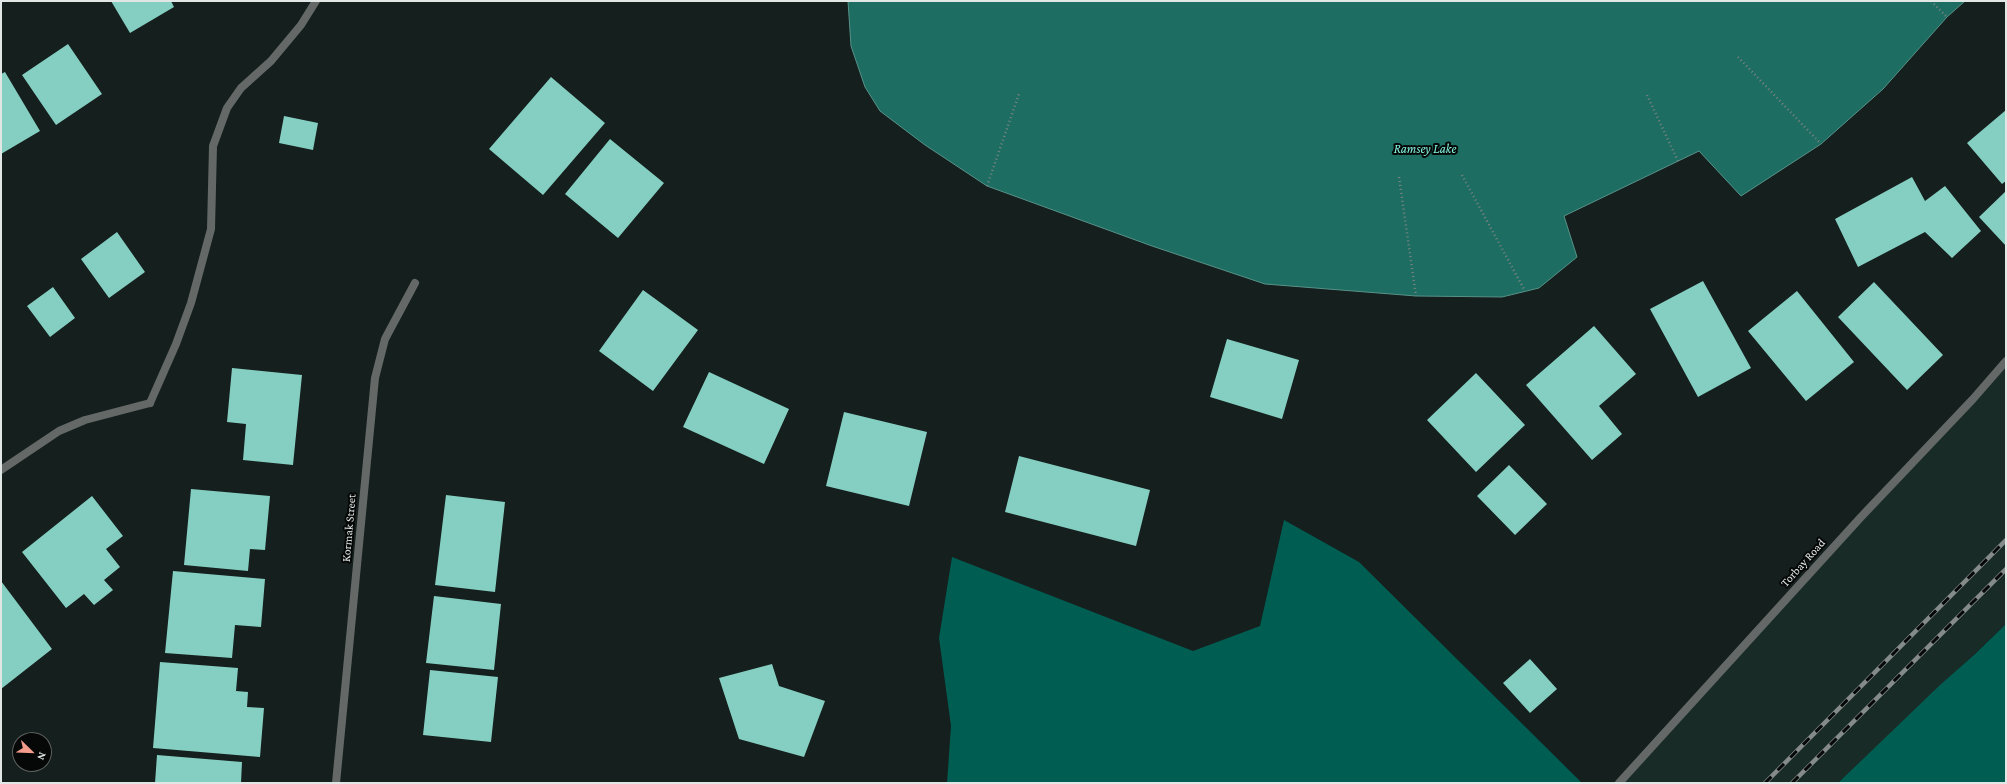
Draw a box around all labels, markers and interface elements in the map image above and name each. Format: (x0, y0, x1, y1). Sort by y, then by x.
water label: Ramsey Lake (1394, 141, 1456, 157)
street label: Kormak Street (339, 493, 359, 563)
street label: Torbay Road (1778, 536, 1828, 590)
north arrow (12, 732, 52, 772)
text: N (35, 751, 49, 762)

